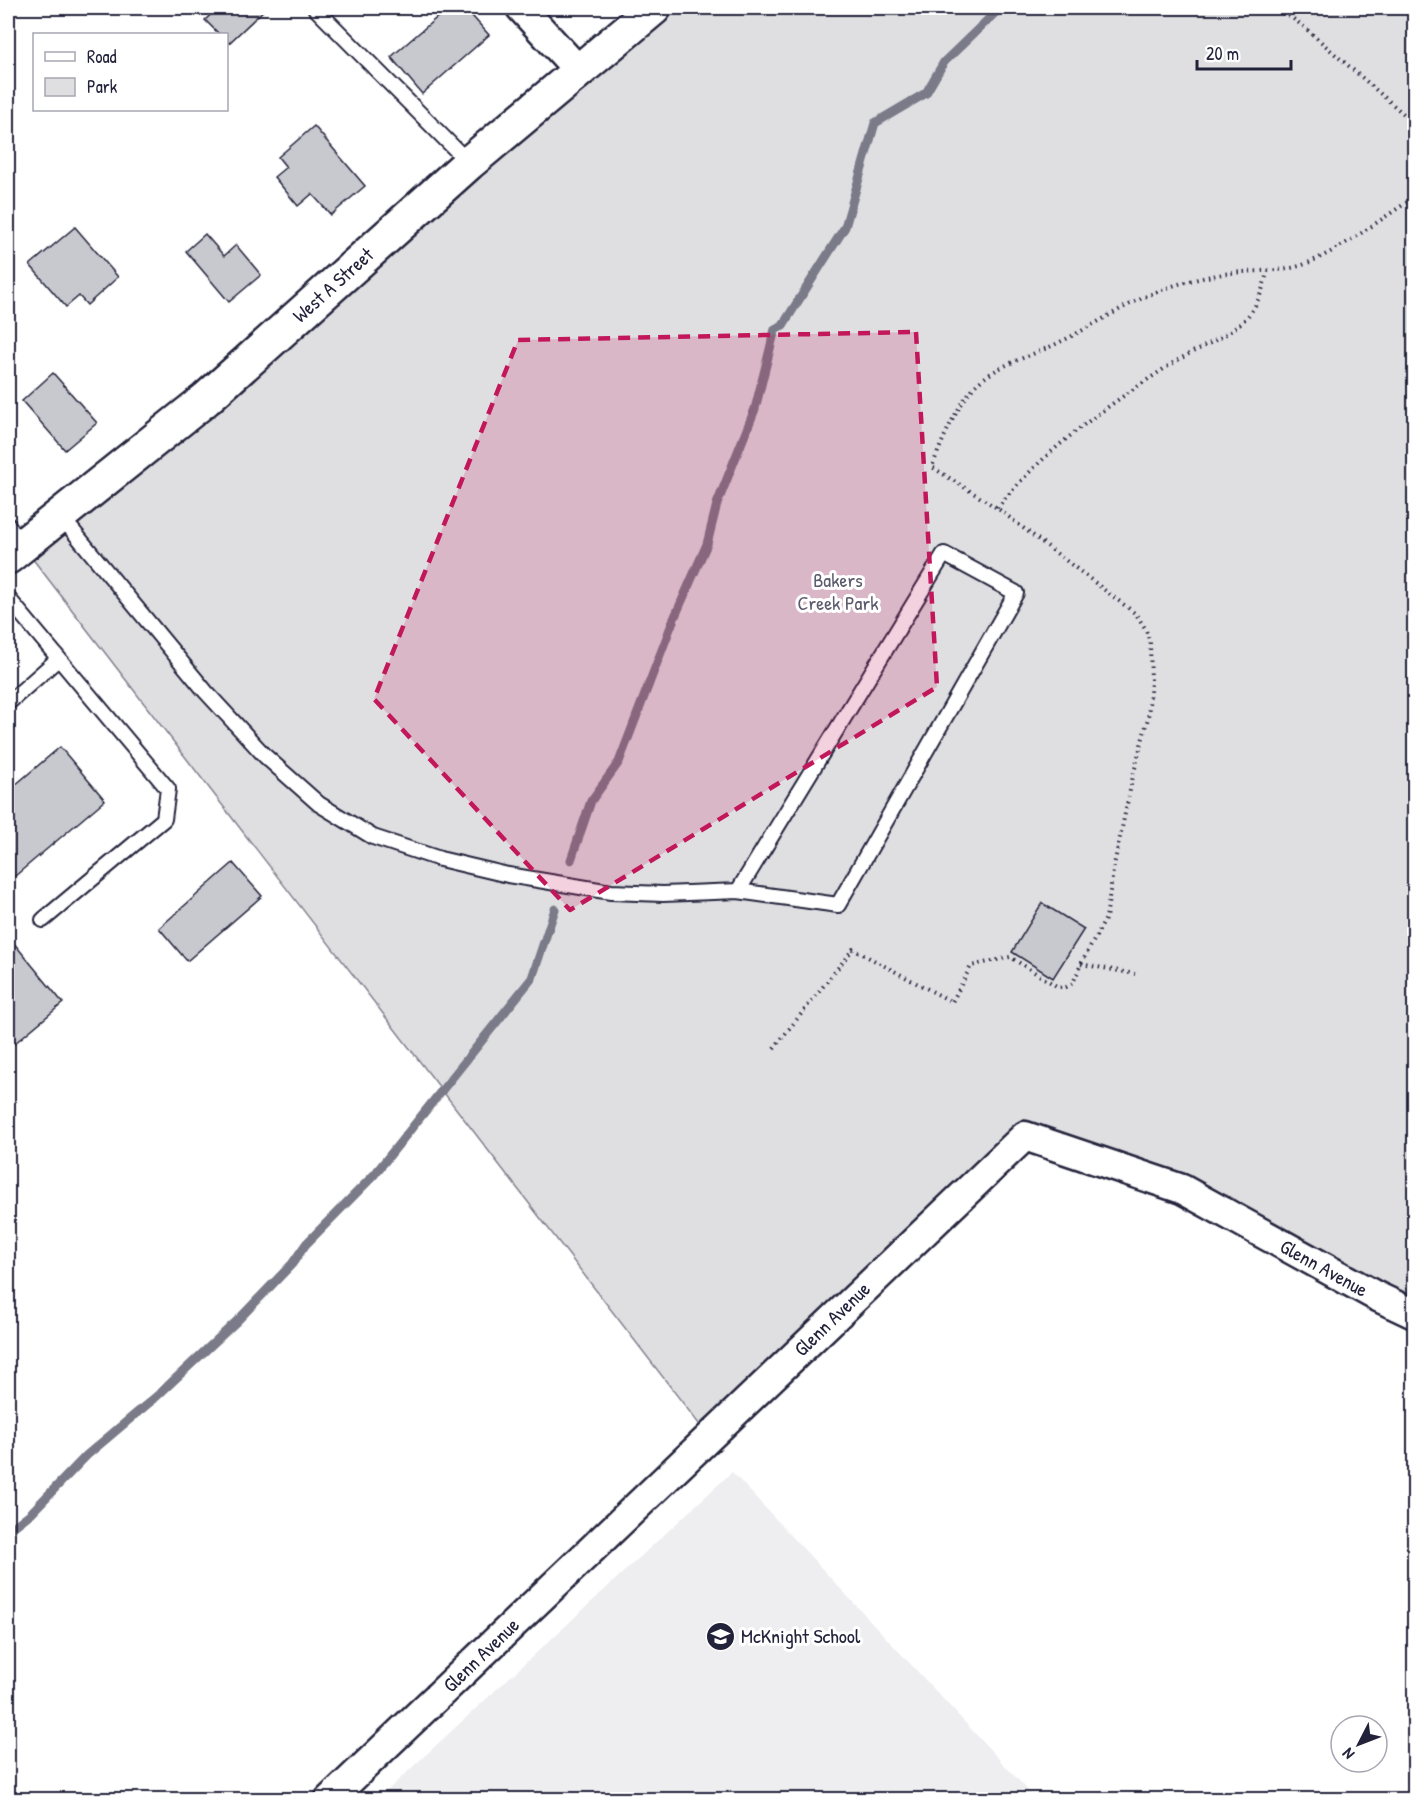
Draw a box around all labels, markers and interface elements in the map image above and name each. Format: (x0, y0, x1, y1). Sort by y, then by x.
legend (33, 33, 228, 111)
scale bar (1197, 33, 1292, 71)
text: 20 m (1206, 41, 1239, 66)
text: Road (87, 44, 117, 69)
text: Park (87, 74, 118, 99)
street label: West A Street (286, 240, 380, 328)
park label: Bakers Creek Park (798, 566, 878, 616)
street label: Glenn Avenue (1276, 1232, 1373, 1303)
street label: Glenn Avenue (788, 1275, 876, 1362)
street label: Glenn Avenue (437, 1611, 525, 1698)
school or university icon: McKnight School (704, 1620, 736, 1652)
place label: McKnight School (741, 1622, 861, 1649)
north arrow (1329, 1714, 1389, 1774)
text: N (1337, 1743, 1359, 1765)

